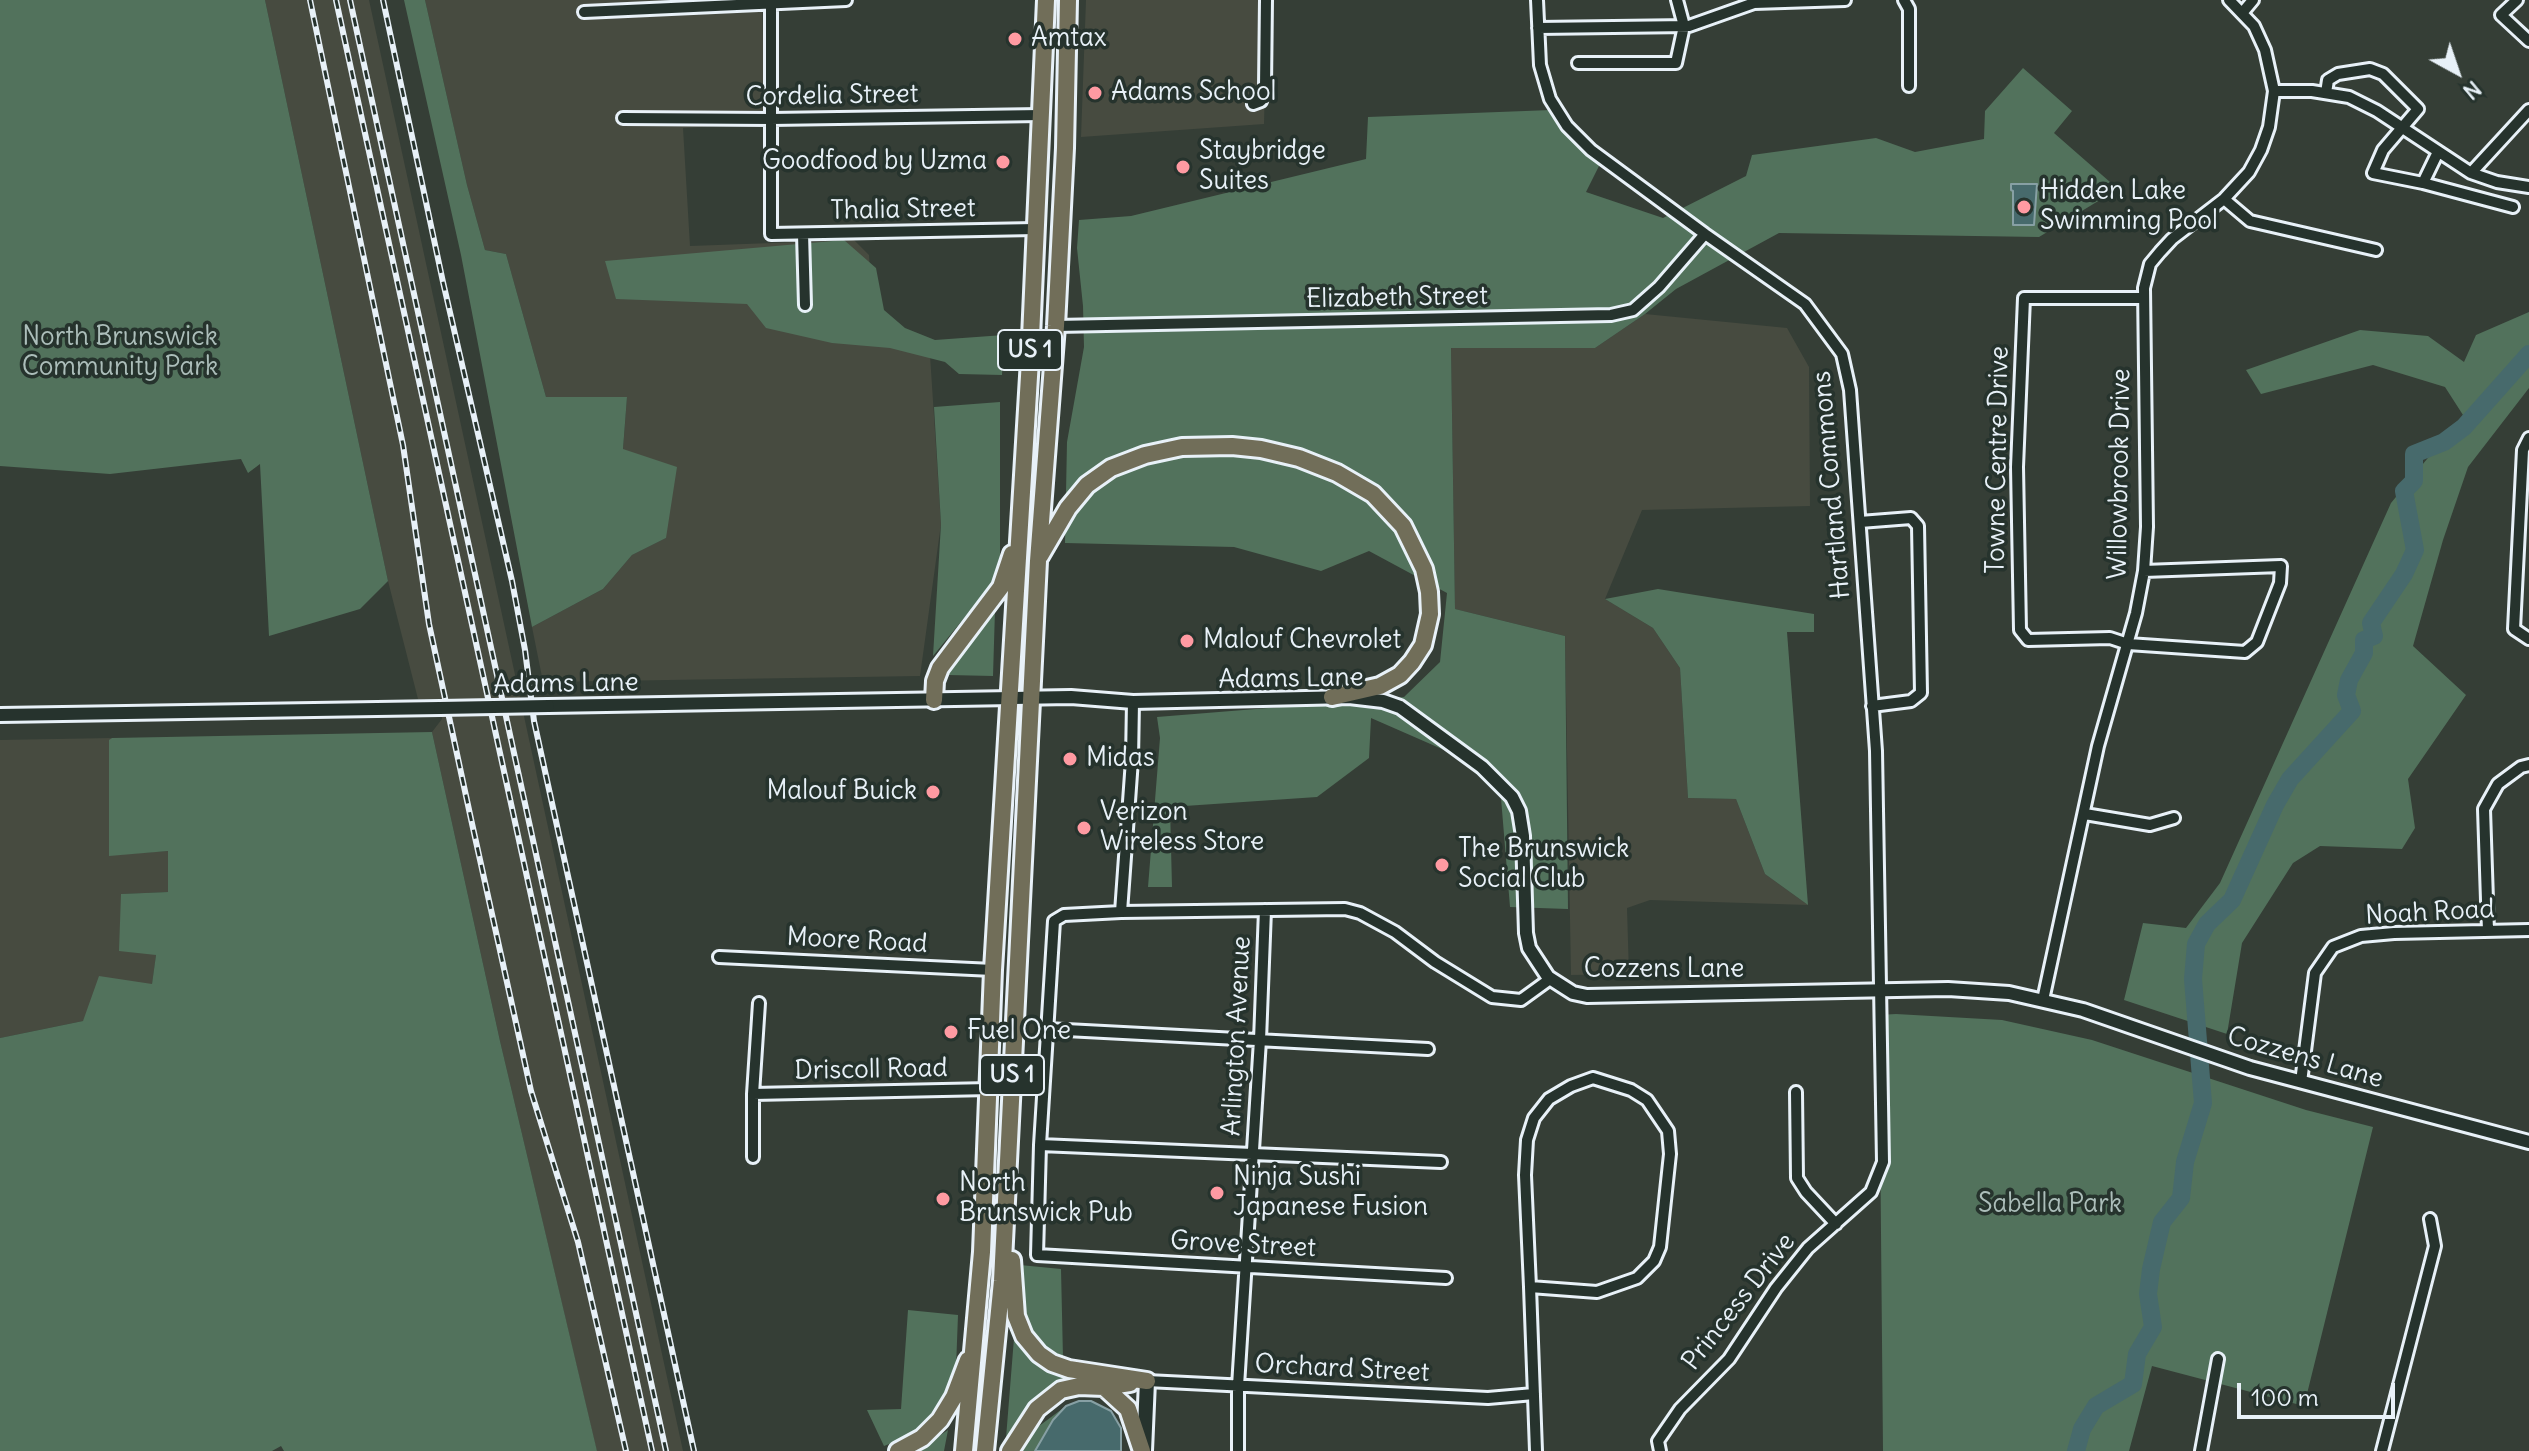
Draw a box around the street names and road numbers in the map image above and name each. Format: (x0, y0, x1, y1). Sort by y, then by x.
street label: Cordelia Street (745, 79, 919, 113)
street label: Thalia Street (830, 193, 976, 227)
street label: Elizabeth Street (1306, 281, 1488, 315)
road number: US 1 (998, 330, 1062, 370)
street label: Towne Centre Drive (1980, 346, 2016, 574)
street label: Willowbrook Drive (2103, 368, 2137, 580)
street label: Hartland Commons (1806, 370, 1858, 600)
street label: Adams Lane (1218, 662, 1364, 696)
street label: Adams Lane (493, 667, 639, 701)
street label: Noah Road (2365, 894, 2495, 932)
street label: Moore Road (786, 922, 928, 960)
street label: Arlington Avenue (1216, 935, 1258, 1137)
street label: Cozzens Lane (1584, 954, 1744, 986)
street label: Cozzens Lane (2224, 1021, 2386, 1095)
street label: Driscoll Road (794, 1053, 948, 1087)
road number: US 1 (980, 1055, 1044, 1095)
street label: Grove Street (1169, 1226, 1317, 1264)
street label: Princess Drive (1676, 1227, 1802, 1377)
street label: Orchard Street (1254, 1349, 1430, 1389)

